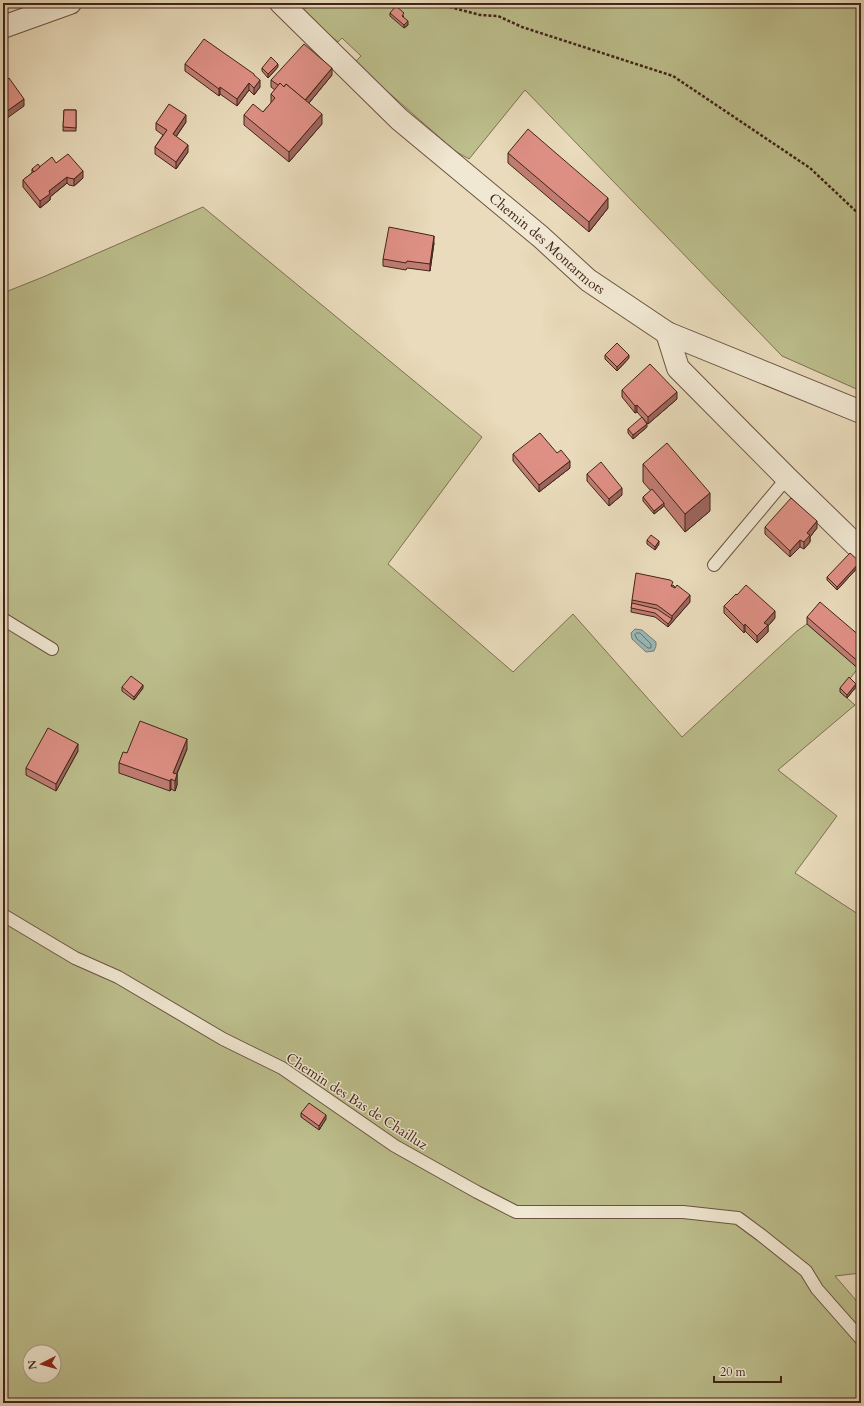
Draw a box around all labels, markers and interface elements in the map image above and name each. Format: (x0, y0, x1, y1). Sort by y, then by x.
street label: Chemin des Montarmots (485, 189, 609, 299)
street label: Chemin des Bas de Chailluz (282, 1048, 432, 1155)
north arrow (22, 1344, 62, 1384)
scale bar (714, 1358, 781, 1384)
text: N (25, 1359, 41, 1371)
text: 20 m (720, 1364, 747, 1380)

